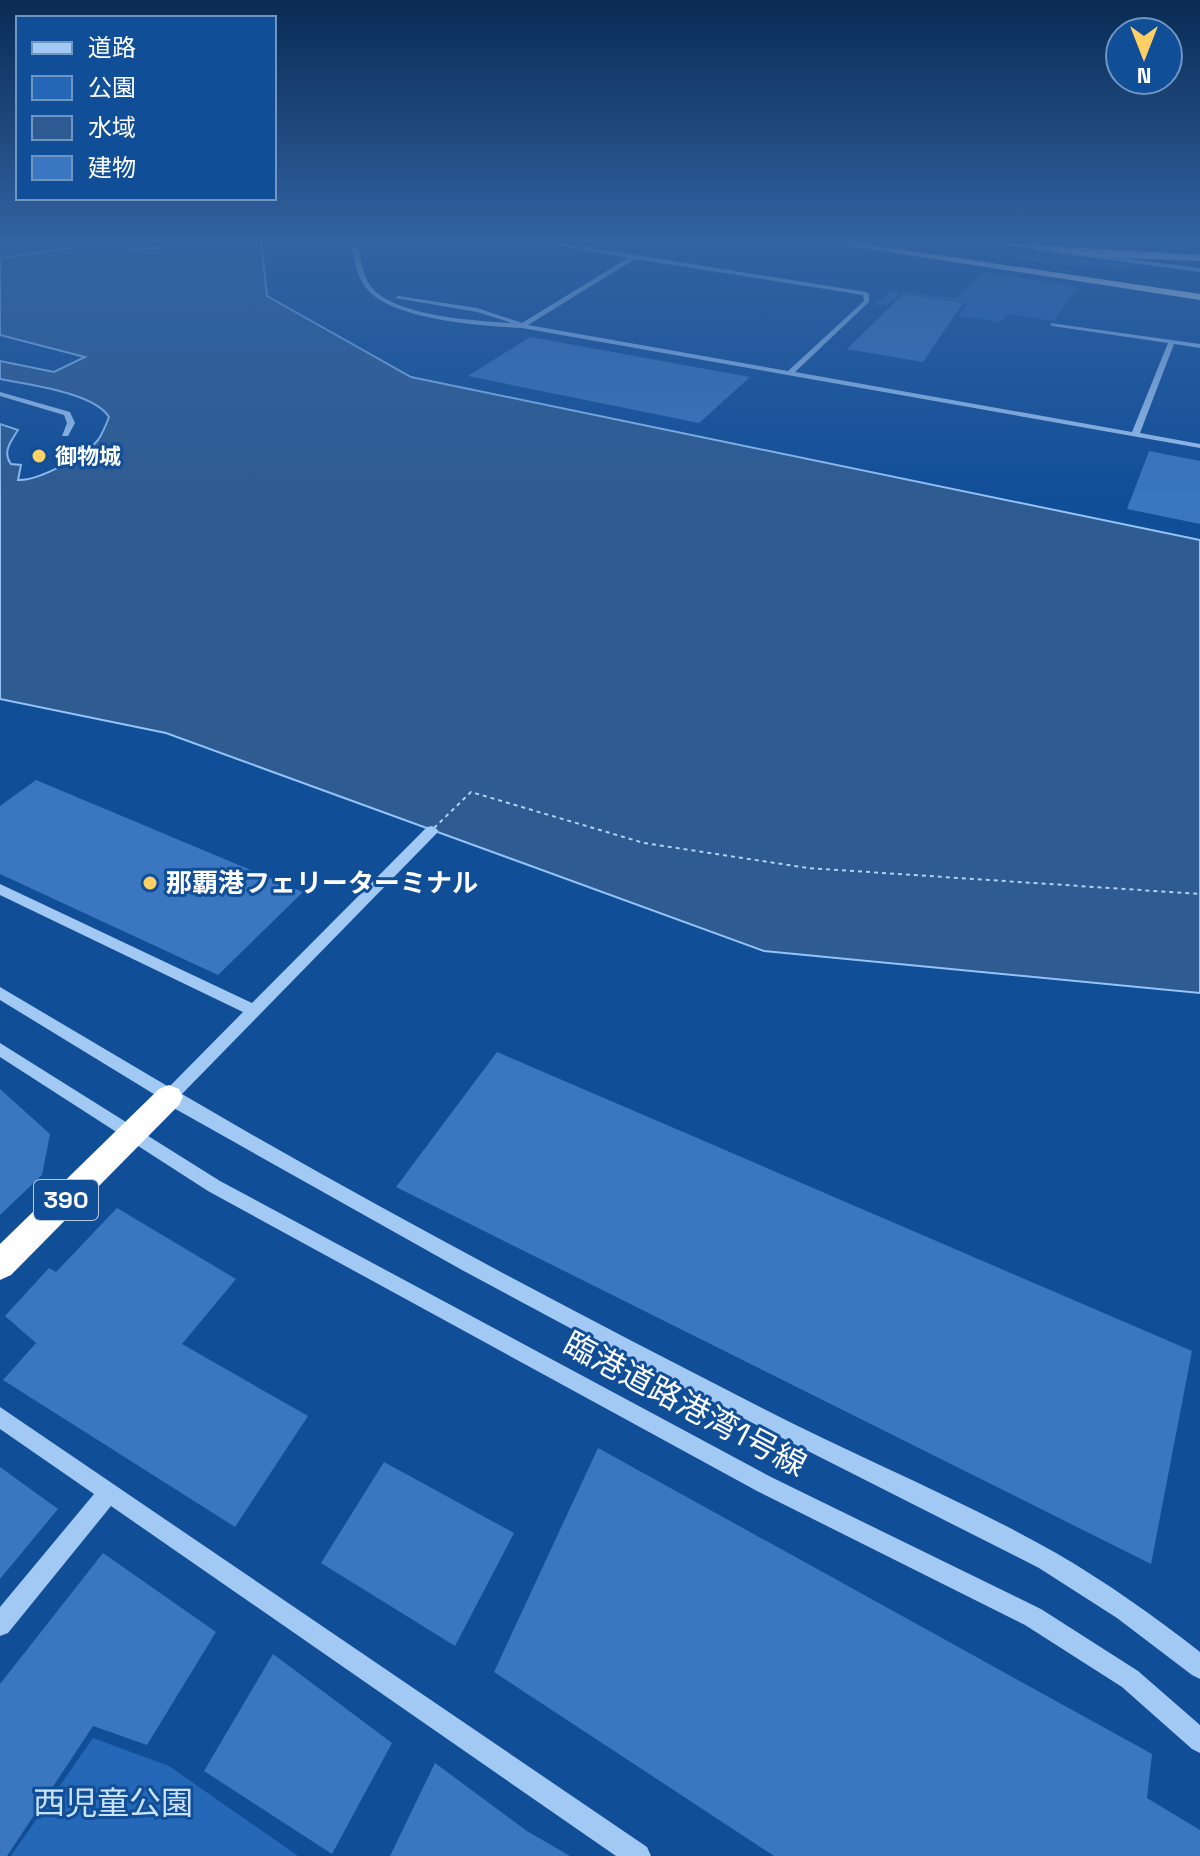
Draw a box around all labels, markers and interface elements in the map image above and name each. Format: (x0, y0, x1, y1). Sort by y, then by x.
legend (16, 16, 276, 200)
north arrow (1104, 16, 1184, 96)
text: 道路 (88, 32, 136, 63)
text: N (1137, 62, 1151, 90)
text: 公園 (88, 72, 136, 103)
text: 水域 (88, 112, 136, 143)
text: 建物 (88, 152, 136, 183)
place label: 御物城 (55, 442, 121, 470)
marker: 御物城 (30, 447, 48, 465)
place label: 那覇港フェリーターミナル (166, 866, 478, 900)
marker: 那覇港フェリーターミナル (141, 874, 159, 892)
road number: 390 (34, 1180, 98, 1220)
street label: 臨港道路港湾1号線 (557, 1323, 813, 1485)
park label: 西児童公園 (33, 1783, 193, 1823)

